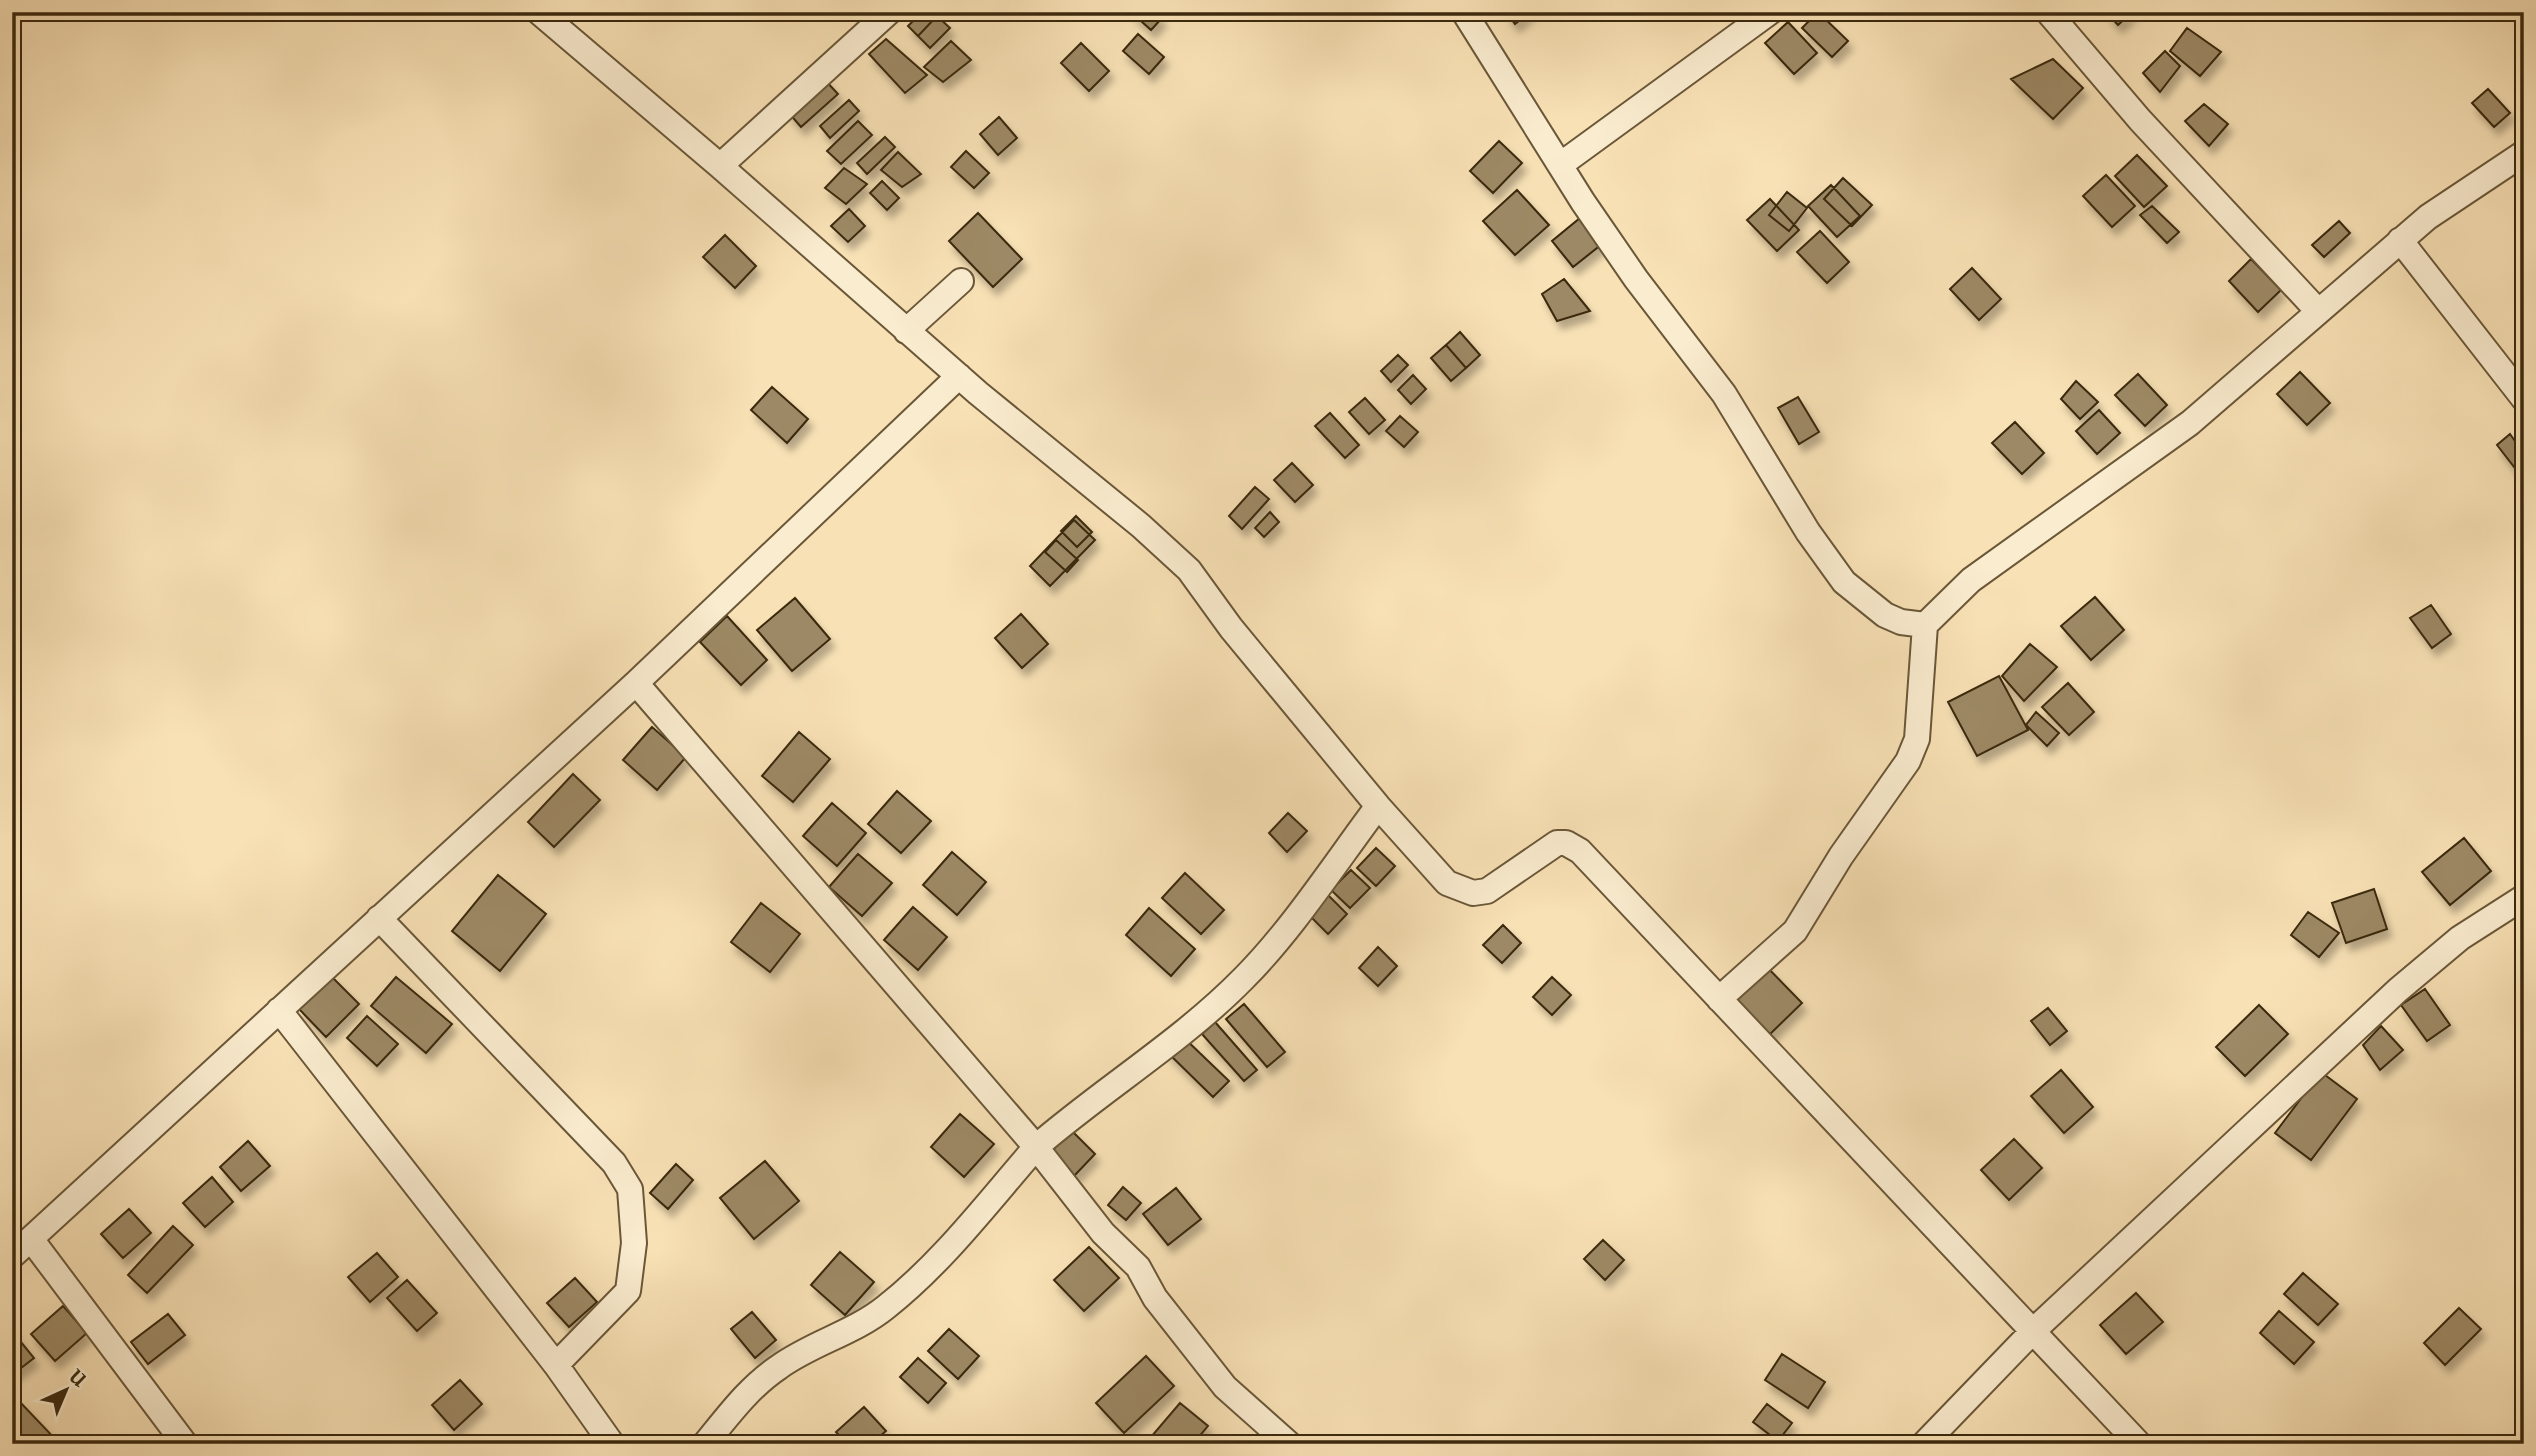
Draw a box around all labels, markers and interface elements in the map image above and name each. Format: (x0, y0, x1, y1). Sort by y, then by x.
north arrow (32, 1354, 102, 1424)
text: U (63, 1365, 90, 1392)

